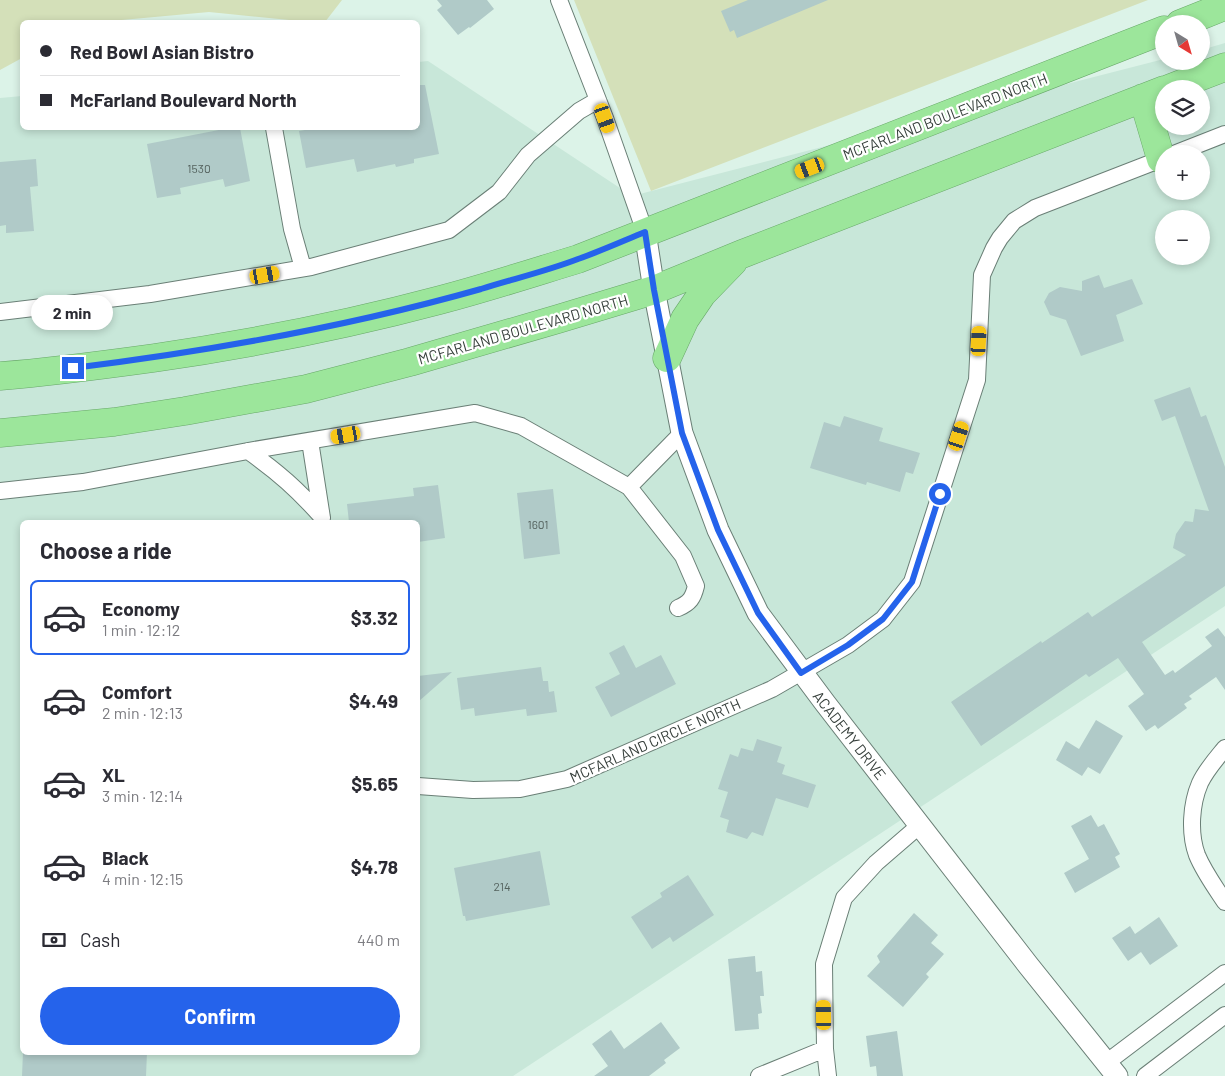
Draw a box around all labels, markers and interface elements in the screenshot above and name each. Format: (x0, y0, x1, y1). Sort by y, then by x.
north arrow (1155, 15, 1210, 70)
map controls (1155, 15, 1210, 265)
text: Red Bowl Asian Bistro (70, 40, 254, 63)
street label: MCFARLAND BOULEVARD NORTH (840, 69, 1050, 163)
button: layers (1155, 80, 1210, 135)
text: McFarland Boulevard North (70, 88, 297, 111)
car (593, 101, 616, 135)
button: + (1155, 145, 1210, 200)
car (793, 156, 826, 180)
house number: 1530 (187, 161, 211, 175)
button: − (1155, 210, 1210, 265)
car (248, 265, 281, 285)
street label: MCFARLAND BOULEVARD NORTH (416, 290, 630, 368)
callout: 2 min (32, 296, 114, 330)
text: 2 min (53, 303, 91, 322)
car (970, 326, 987, 356)
route end (62, 357, 84, 379)
car (947, 419, 970, 453)
car (329, 425, 362, 445)
route start (929, 483, 951, 505)
house number: 1601 (527, 517, 549, 531)
text: Choose a ride (40, 537, 172, 563)
icon: car (42, 595, 87, 640)
text: Economy (102, 597, 180, 620)
text: $3.32 (351, 606, 398, 629)
text: 1 min · 12:12 (102, 620, 180, 639)
icon: car (42, 678, 87, 723)
text: Comfort (102, 680, 172, 703)
street label: ACADEMY DRIVE (810, 687, 890, 783)
text: $4.49 (349, 689, 398, 712)
street label: MCFARLAND CIRCLE NORTH (567, 694, 743, 786)
text: 2 min · 12:13 (102, 703, 183, 722)
icon: car (42, 761, 87, 806)
text: XL (102, 763, 125, 786)
text: $5.65 (351, 772, 398, 795)
text: 3 min · 12:14 (102, 786, 183, 805)
icon: car (42, 844, 87, 889)
text: Black (102, 846, 149, 869)
text: $4.78 (351, 855, 398, 878)
text: 4 min · 12:15 (102, 869, 183, 888)
house number: 214 (493, 879, 511, 893)
icon: cash (40, 926, 68, 954)
text: Cash (80, 928, 121, 951)
text: 440 m (357, 930, 400, 949)
button: Confirm (40, 987, 400, 1045)
car (816, 1000, 831, 1030)

